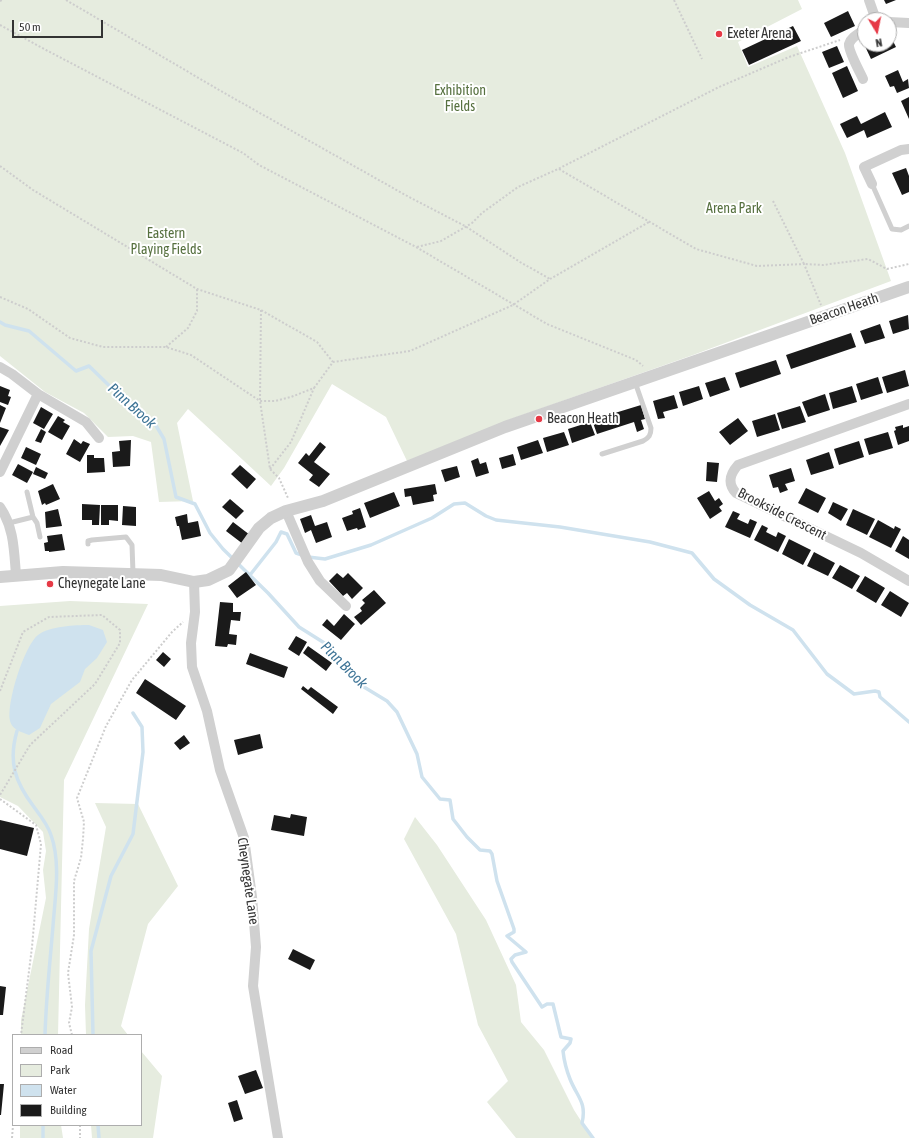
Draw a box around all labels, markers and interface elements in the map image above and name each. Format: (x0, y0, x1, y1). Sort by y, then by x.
scale bar (14, 12, 105, 38)
north arrow (857, 12, 897, 52)
text: 50 m (19, 20, 41, 34)
place label: Exeter Arena (727, 26, 792, 42)
marker: Exeter Arena (714, 29, 724, 39)
text: N (875, 36, 883, 49)
park label: Exhibition Fields (434, 83, 486, 116)
park label: Arena Park (706, 201, 762, 217)
park label: Eastern Playing Fields (130, 226, 202, 258)
street label: Beacon Heath (807, 289, 881, 329)
water label: Pinn Brook (104, 380, 160, 432)
place label: Beacon Heath (547, 411, 619, 427)
marker: Beacon Heath (534, 414, 544, 424)
street label: Brookside Crescent (735, 484, 829, 544)
place label: Cheynegate Lane (58, 576, 146, 592)
marker: Cheynegate Lane (45, 579, 55, 589)
water label: Pinn Brook (317, 638, 371, 692)
street label: Cheynegate Lane (234, 836, 262, 926)
legend (12, 1034, 142, 1126)
text: Road (50, 1043, 73, 1057)
text: Park (50, 1063, 70, 1077)
text: Water (50, 1083, 76, 1097)
text: Building (50, 1103, 87, 1117)

